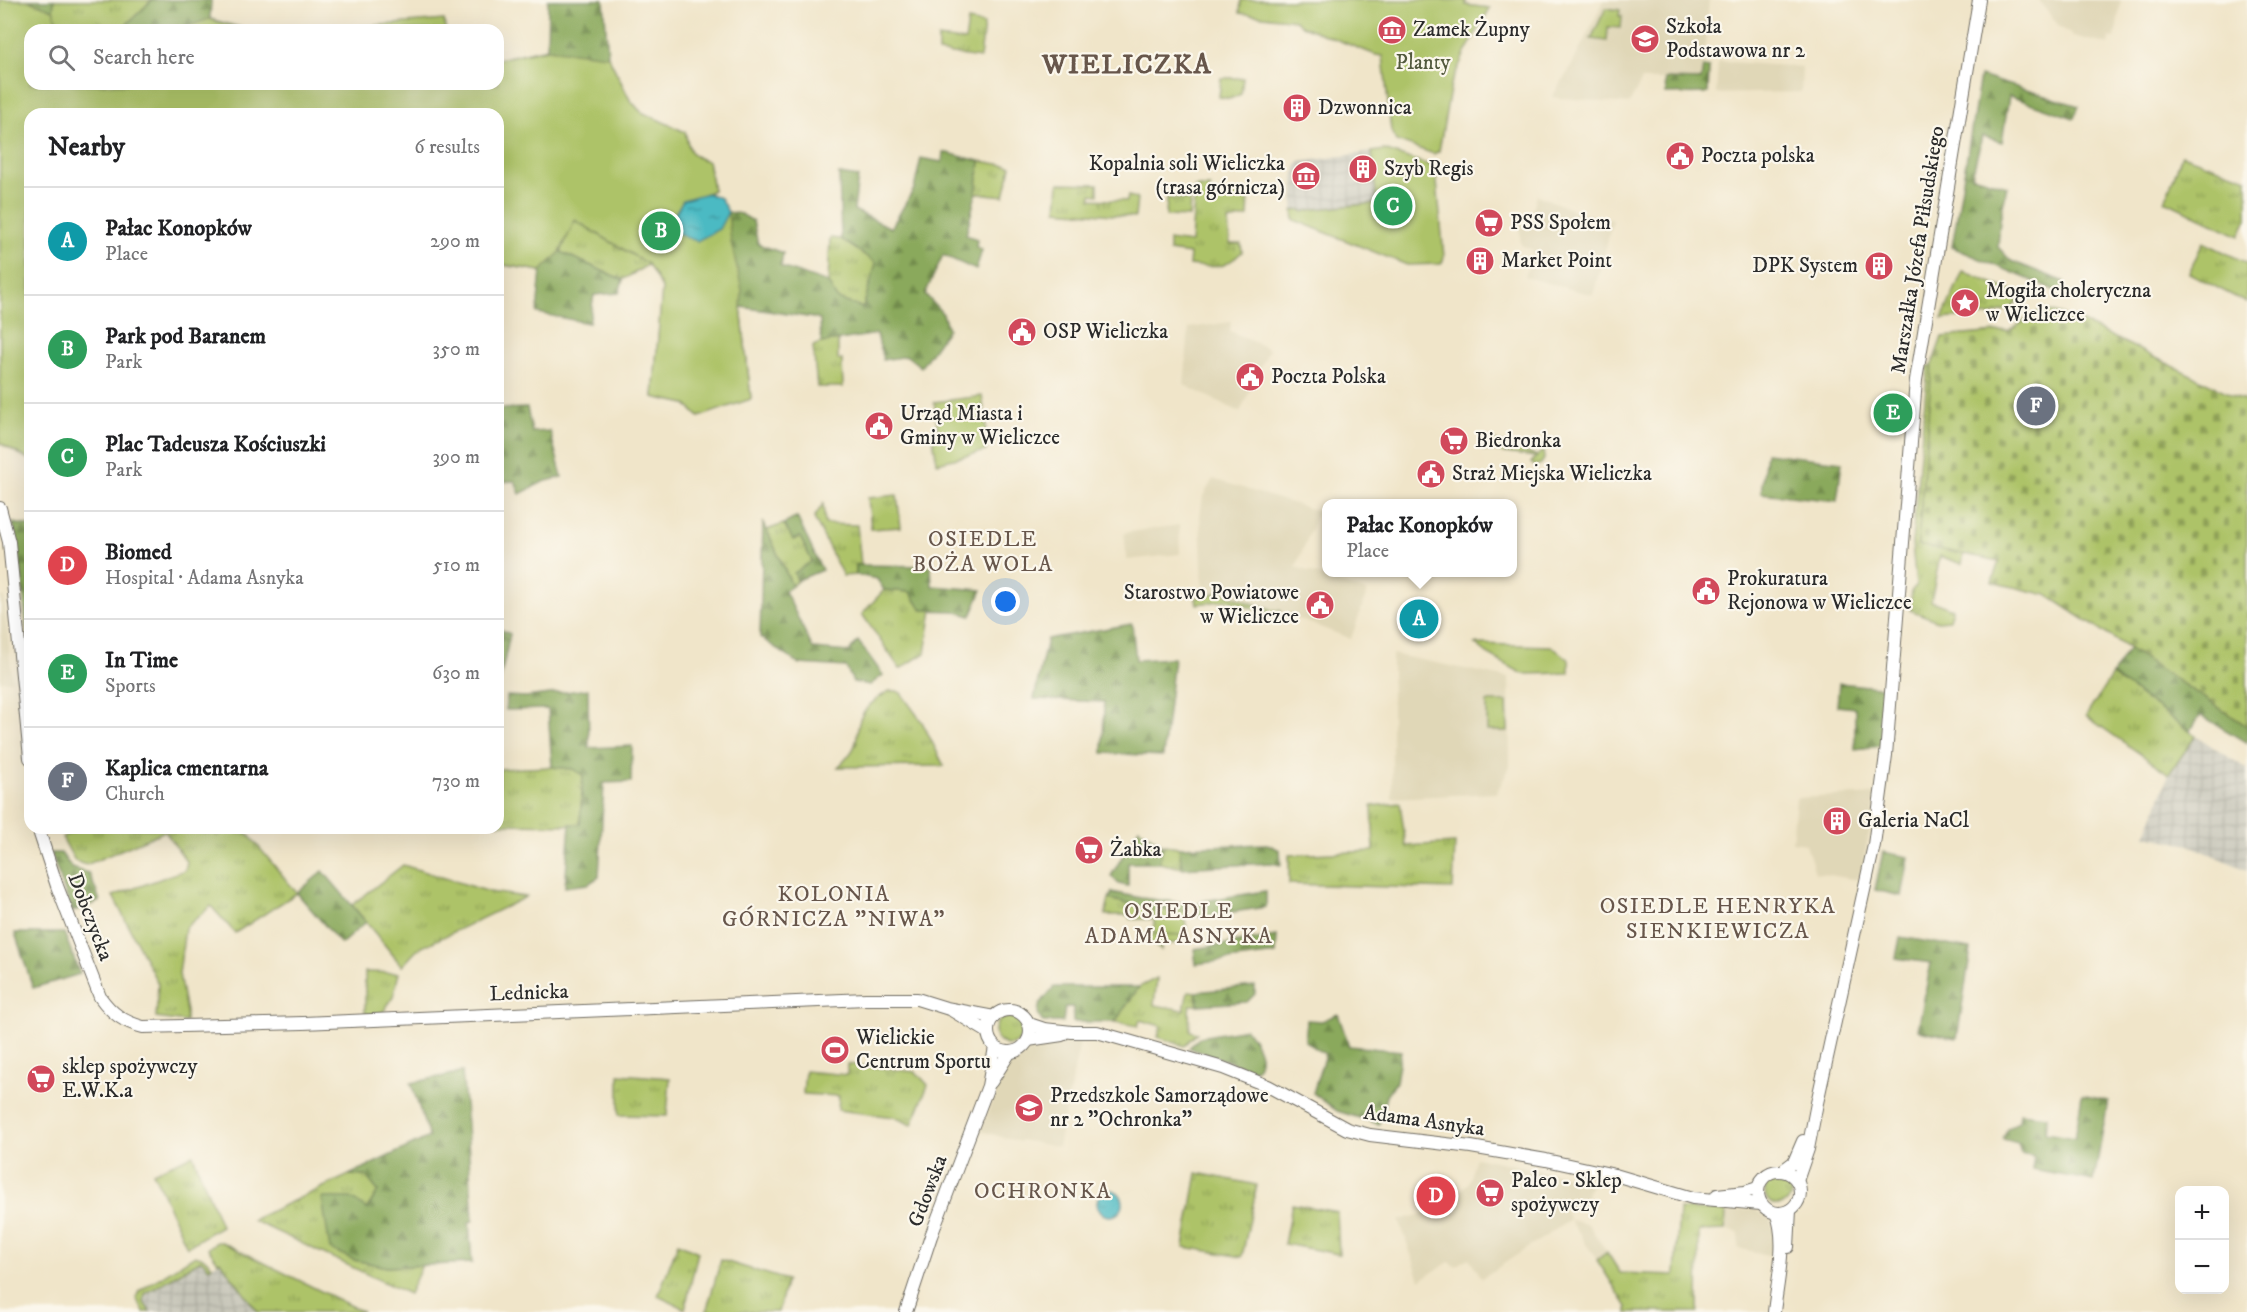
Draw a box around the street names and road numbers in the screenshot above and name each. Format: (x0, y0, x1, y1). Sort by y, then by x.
street label: Marszałka Józefa Piłsudskiego (1886, 124, 1950, 376)
street label: Dobczycka (61, 869, 119, 965)
street label: Lednicka (489, 979, 569, 1007)
street label: Adama Asnyka (1362, 1100, 1486, 1142)
street label: Gdowska (902, 1151, 954, 1231)

